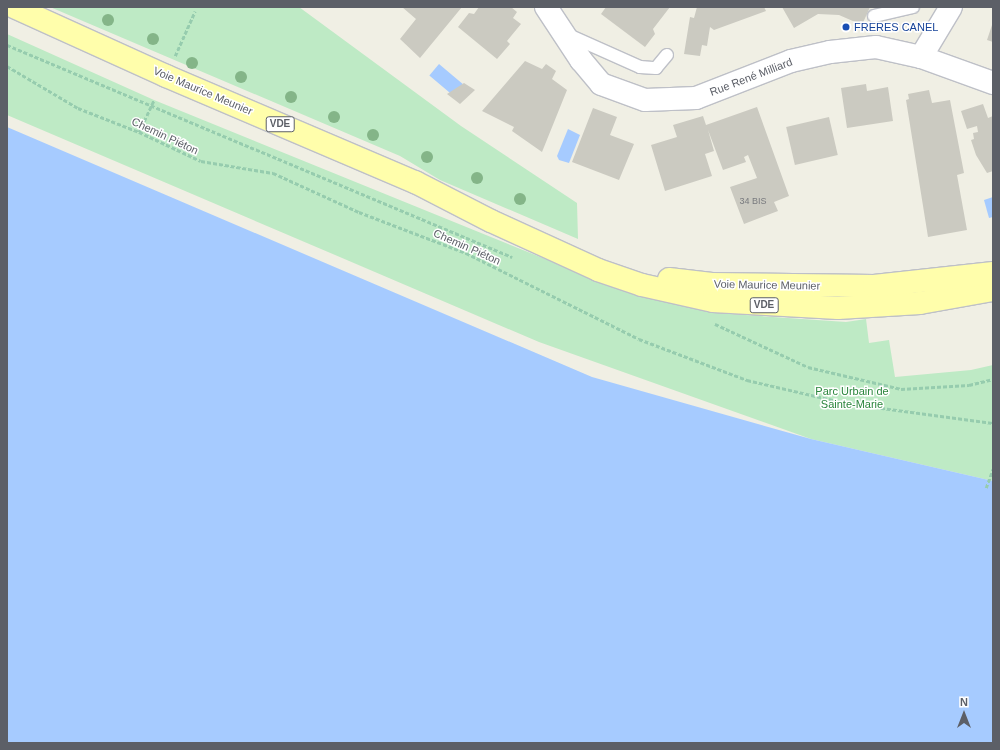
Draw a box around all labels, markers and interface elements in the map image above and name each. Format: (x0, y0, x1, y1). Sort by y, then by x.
place label: FRERES CANEL (854, 20, 938, 34)
marker: FRERES CANEL (841, 22, 851, 32)
street label: Rue René Milliard (708, 55, 794, 99)
street label: Voie Maurice Meunier (151, 64, 255, 118)
street label: Chemin Piéton (130, 115, 200, 157)
road number: VDE (265, 116, 295, 132)
house number: 34 BIS (739, 196, 767, 206)
street label: Chemin Piéton (431, 226, 503, 268)
street label: Voie Maurice Meunier (714, 277, 820, 293)
road number: VDE (749, 297, 779, 313)
park label: Parc Urbain de Sainte-Marie (815, 385, 889, 411)
north arrow (944, 694, 984, 734)
text: N (960, 696, 968, 708)

